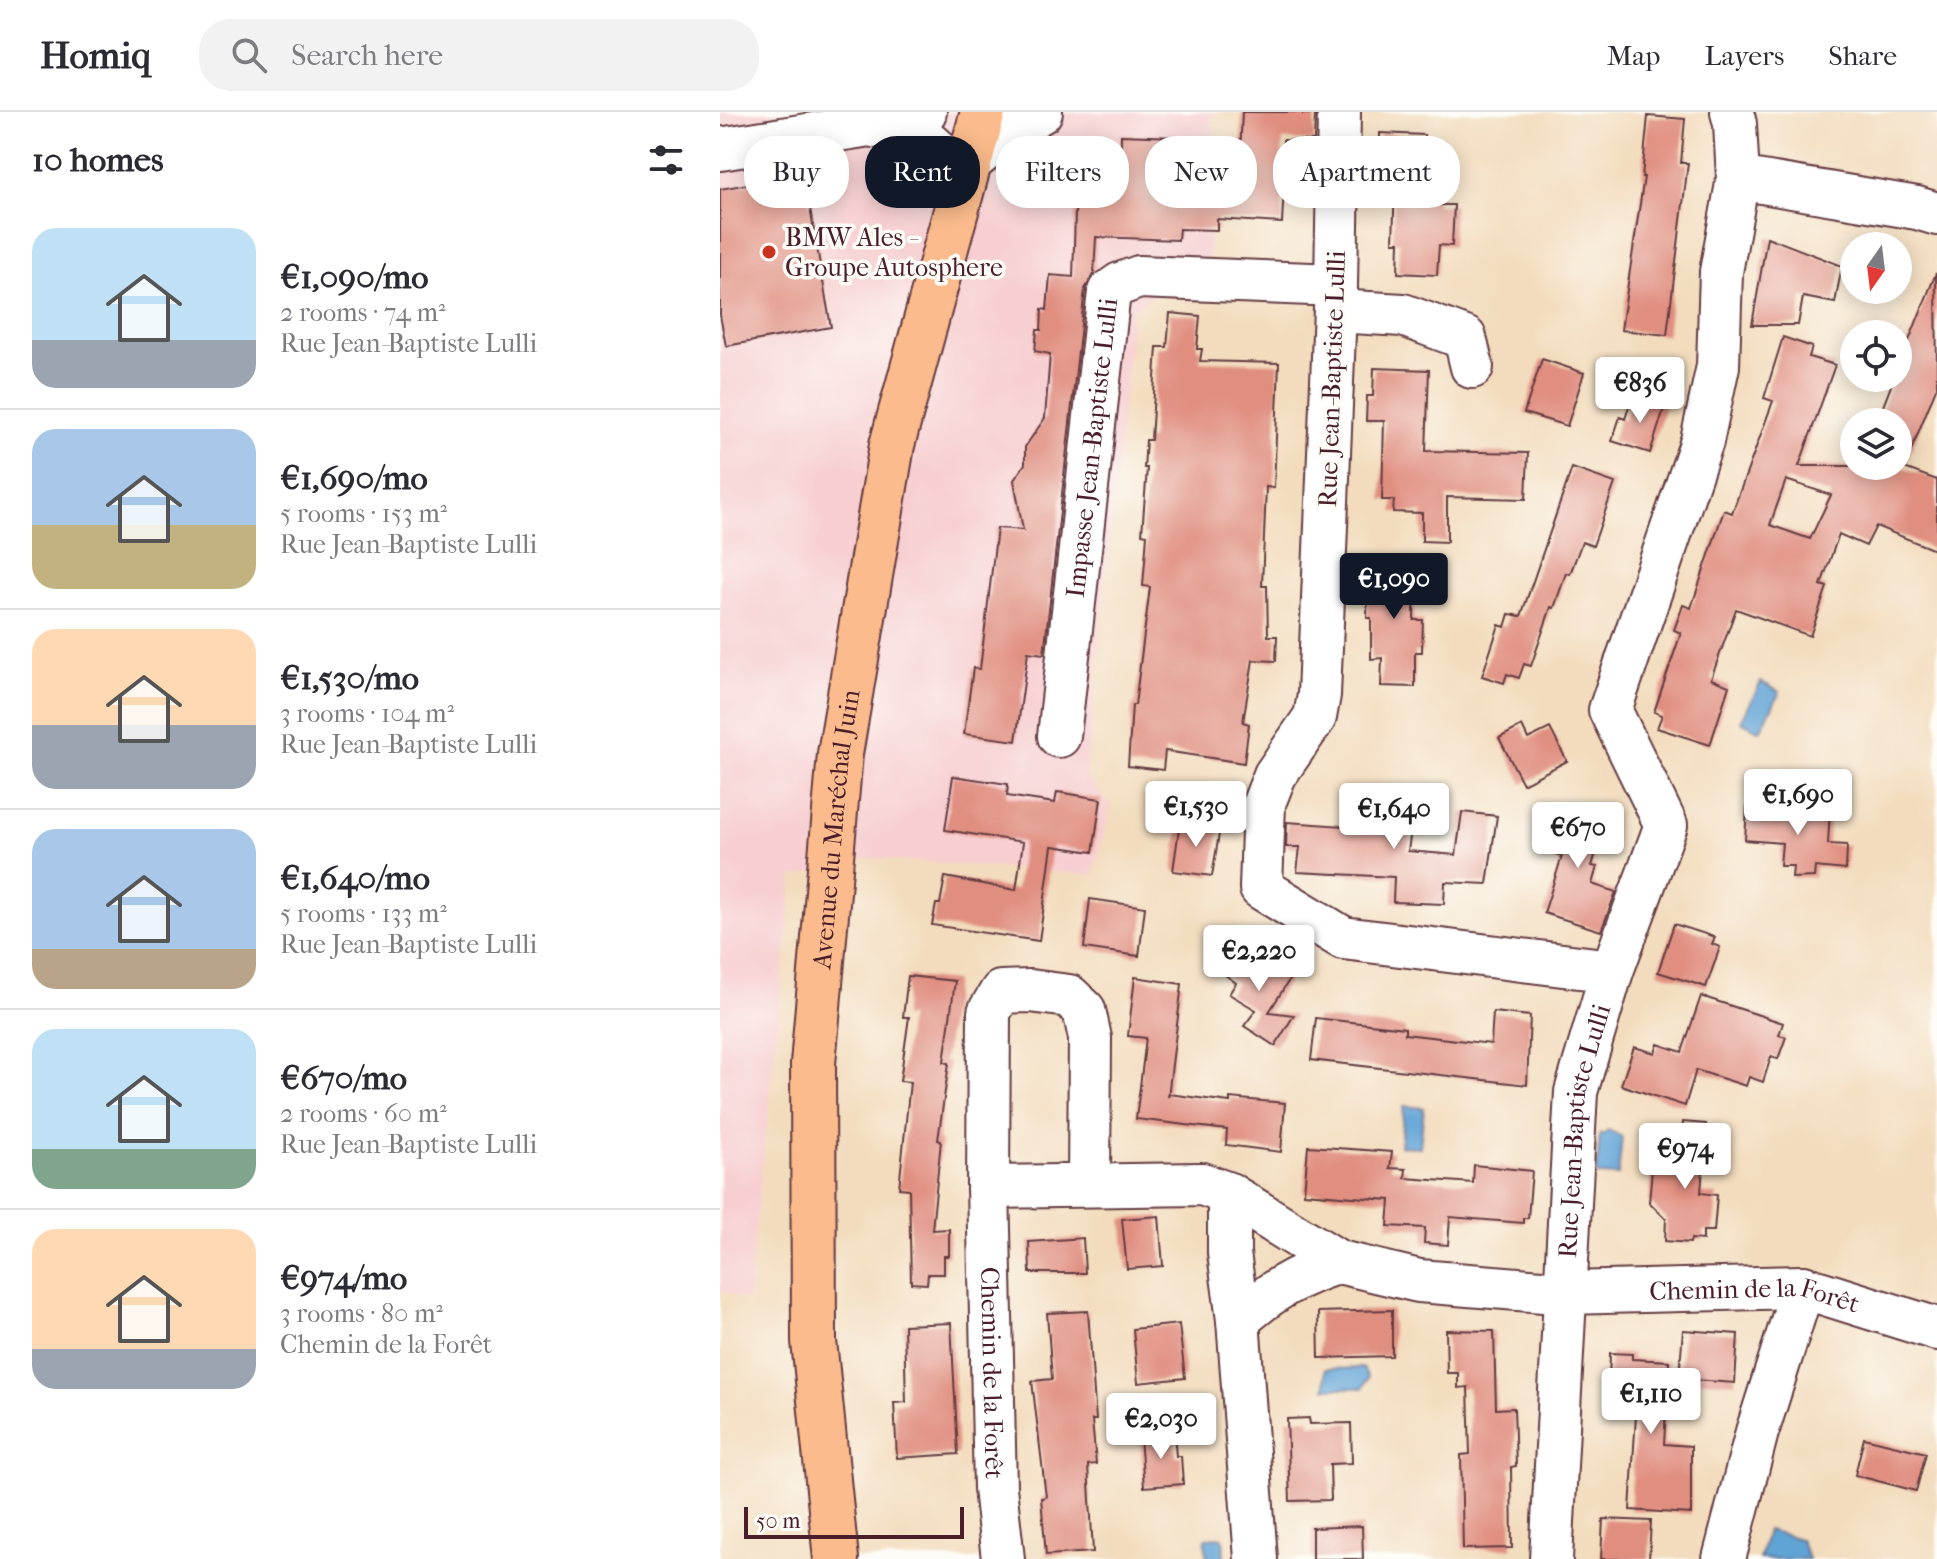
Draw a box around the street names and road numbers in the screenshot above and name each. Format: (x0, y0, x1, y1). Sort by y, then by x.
street label: Rue Jean-Baptiste Lulli (1312, 250, 1352, 508)
street label: Impasse Jean-Baptiste Lulli (1059, 296, 1124, 599)
street label: Avenue du Maréchal Juin (806, 687, 866, 971)
street label: Rue Jean-Baptiste Lulli (1552, 1000, 1617, 1259)
street label: Chemin de la Forêt (974, 1267, 1010, 1480)
street label: Chemin de la Forêt (1649, 1272, 1864, 1319)

